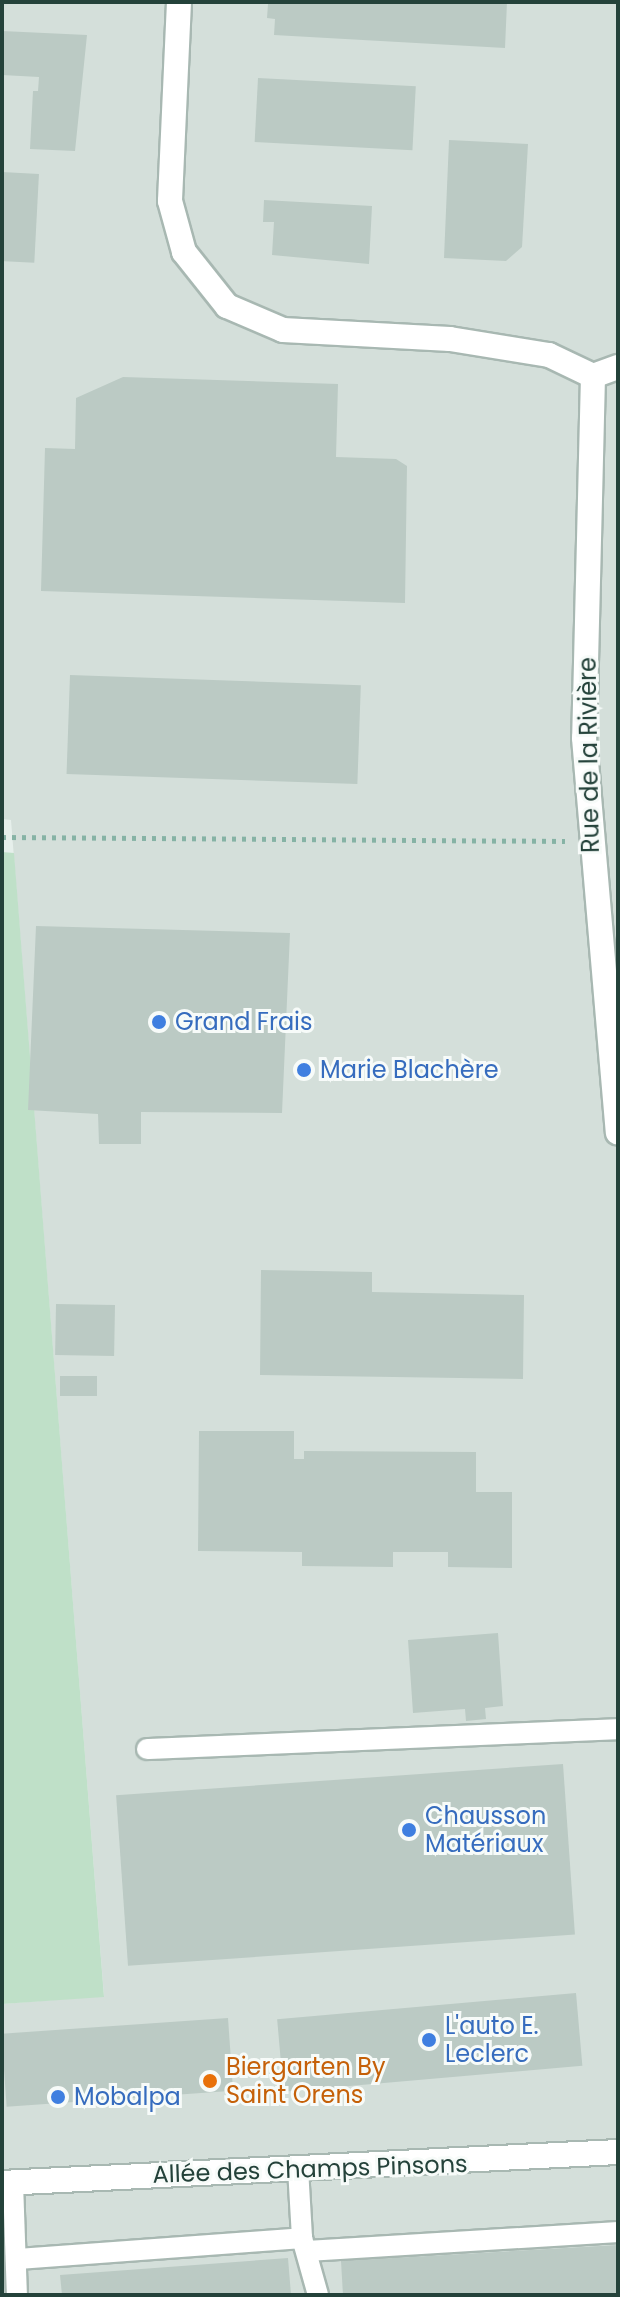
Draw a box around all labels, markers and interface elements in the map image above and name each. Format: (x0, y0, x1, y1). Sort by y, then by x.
street label: Rue de la Rivière (573, 657, 605, 853)
place label: Grand Frais (175, 1008, 313, 1036)
marker: Grand Frais (150, 1013, 168, 1031)
place label: Marie Blachère (320, 1056, 499, 1084)
marker: Marie Blachère (295, 1061, 313, 1079)
place label: Chausson Matériaux (425, 1802, 546, 1858)
marker: Chausson Matériaux (400, 1821, 418, 1839)
place label: L'auto E. Leclerc (445, 2012, 539, 2068)
marker: L'auto E. Leclerc (420, 2031, 438, 2049)
place label: Biergarten By Saint Orens (226, 2053, 385, 2109)
marker: Biergarten By Saint Orens (201, 2072, 219, 2090)
place label: Mobalpa (74, 2083, 181, 2111)
marker: Mobalpa (49, 2088, 67, 2106)
street label: Allée des Champs Pinsons (152, 2149, 468, 2189)

